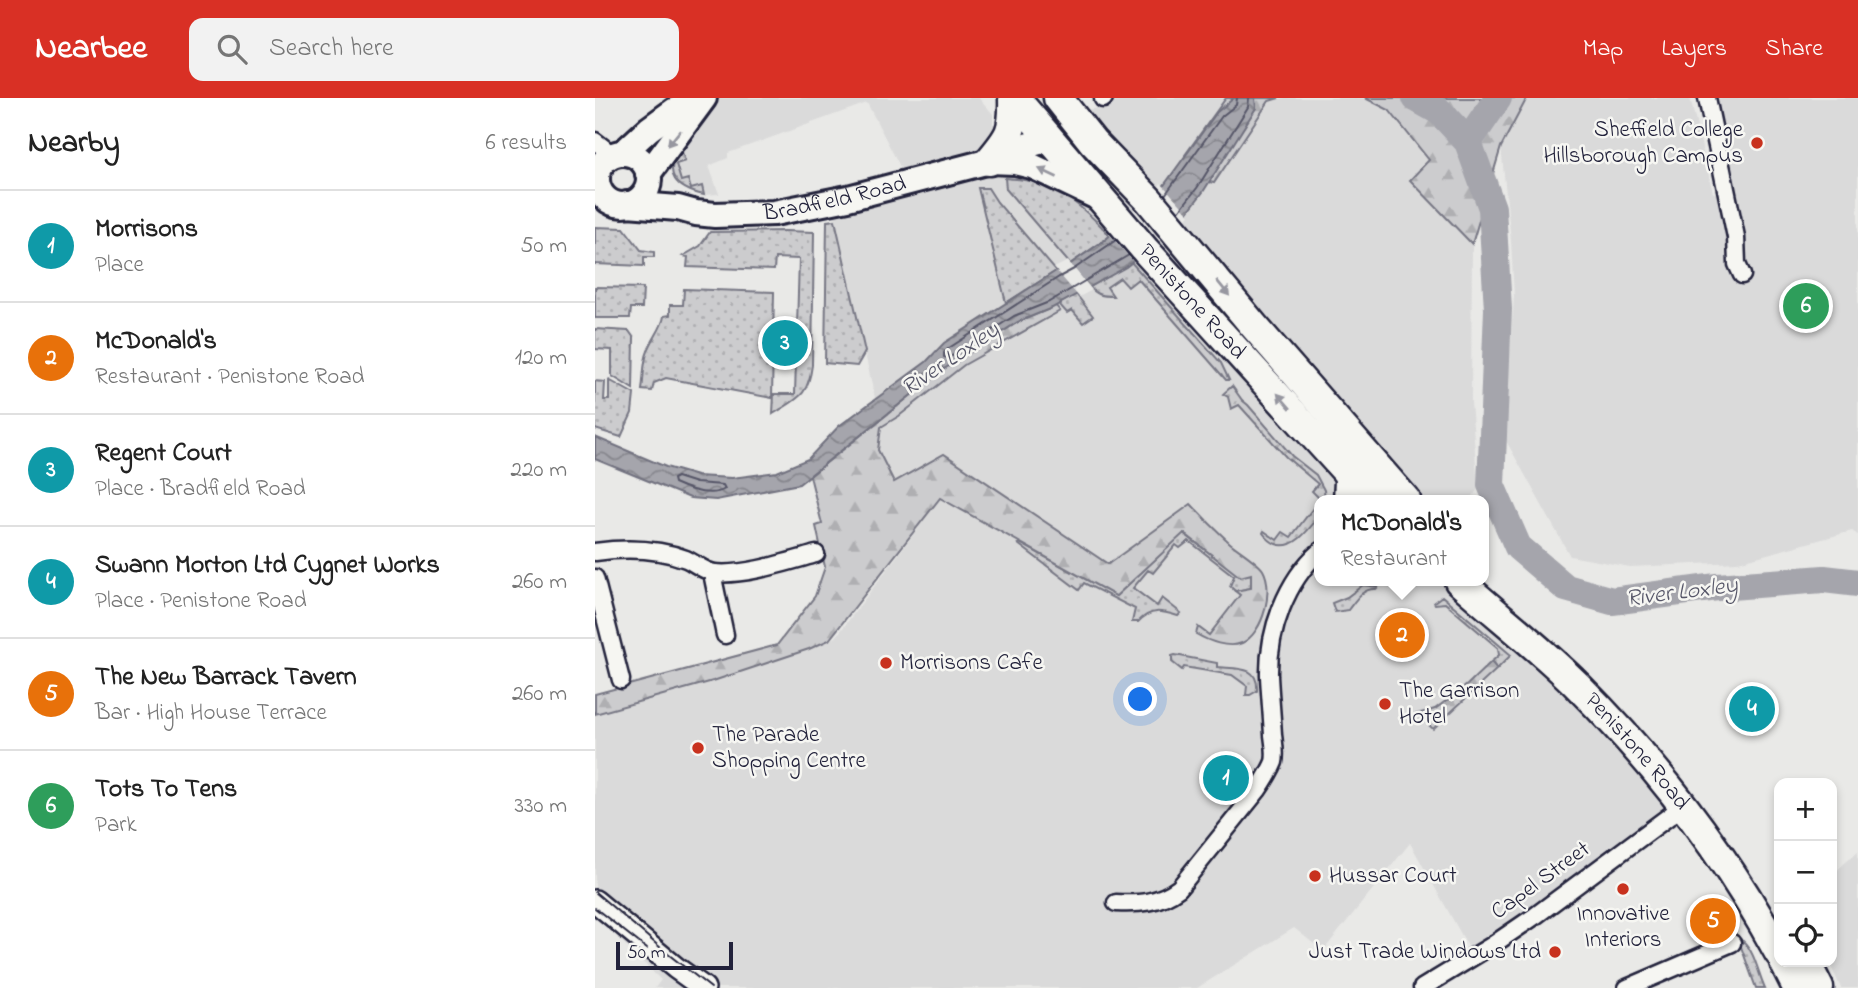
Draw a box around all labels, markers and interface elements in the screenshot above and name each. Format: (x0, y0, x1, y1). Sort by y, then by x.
search box (189, 18, 679, 81)
text: Nearbee (35, 25, 147, 73)
icon: search (213, 30, 251, 68)
text: Search here (269, 30, 394, 68)
text: Map (1583, 32, 1623, 67)
text: Layers (1661, 32, 1727, 67)
text: Share (1765, 32, 1823, 67)
place label: Sheffield College Hillsborough Campus (1543, 114, 1744, 174)
text: Nearby (28, 122, 120, 166)
text: 6 results (486, 127, 567, 160)
one-way arrow (667, 128, 682, 146)
marker: Sheffield College Hillsborough Campus (1749, 135, 1765, 151)
street label: Bradfield Road (762, 167, 910, 230)
one-way arrow (1038, 167, 1058, 179)
text: Morrisons (95, 211, 198, 249)
text: 1 (47, 230, 55, 263)
text: 50 m (520, 230, 567, 263)
street label: Penistone Road (1131, 236, 1254, 367)
text: Place (95, 249, 144, 282)
one-way arrow (1216, 278, 1231, 296)
pin: 6 (1783, 280, 1829, 332)
water label: River Loxley (895, 314, 1008, 406)
pin: 3 (762, 317, 808, 369)
text: McDonald's (95, 323, 217, 361)
text: 2 (45, 342, 57, 375)
text: 120 m (515, 342, 567, 375)
text: Restaurant · Penistone Road (95, 361, 365, 394)
one-way arrow (1276, 393, 1292, 410)
text: Regent Court (95, 435, 232, 473)
text: 3 (46, 454, 56, 487)
text: 220 m (511, 454, 567, 487)
text: Place · Bradfield Road (95, 473, 306, 506)
popup (1314, 495, 1489, 586)
text: McDonald's (1341, 505, 1462, 543)
text: Restaurant (1341, 543, 1447, 576)
text: Swann Morton Ltd Cygnet Works (95, 547, 440, 585)
text: 4 (46, 566, 56, 599)
text: 260 m (512, 566, 567, 599)
water label: River Loxley (1624, 569, 1740, 617)
text: Place · Penistone Road (95, 585, 307, 618)
pin: 2 (1379, 609, 1425, 661)
place label: Morrisons Cafe (900, 647, 1044, 680)
marker: Morrisons Cafe (878, 655, 894, 671)
text: The New Barrack Tavern (95, 659, 357, 697)
place label: The Garrison Hotel (1399, 675, 1519, 734)
text: 5 (44, 678, 58, 711)
text: 260 m (512, 678, 567, 711)
your location (1123, 682, 1157, 716)
pin: 4 (1729, 683, 1775, 735)
street label: Penistone Road (1577, 685, 1698, 818)
marker: The Garrison Hotel (1377, 696, 1393, 712)
text: Bar · High House Terrace (95, 697, 327, 730)
place label: The Parade Shopping Centre (712, 719, 866, 779)
marker: The Parade Shopping Centre (690, 740, 706, 756)
pin: 1 (1203, 752, 1249, 804)
text: Tots To Tens (95, 771, 237, 809)
map controls (1774, 778, 1837, 967)
button: + (1774, 778, 1837, 841)
text: 6 (46, 790, 56, 823)
text: 330 m (514, 790, 567, 823)
text: Park (95, 809, 137, 842)
street label: Capel Street (1485, 834, 1598, 928)
button: − (1774, 841, 1837, 904)
place label: Hussar Court (1329, 860, 1457, 893)
marker: Hussar Court (1307, 868, 1323, 884)
marker: Innovative Interiors (1615, 881, 1631, 897)
pin: 5 (1690, 895, 1736, 947)
place label: Innovative Interiors (1576, 898, 1670, 957)
button: locate (1774, 904, 1837, 967)
place label: Just Trade Windows Ltd (1309, 936, 1541, 969)
scale bar (616, 939, 733, 971)
text: 50 m (627, 940, 666, 967)
marker: Just Trade Windows Ltd (1547, 944, 1563, 960)

